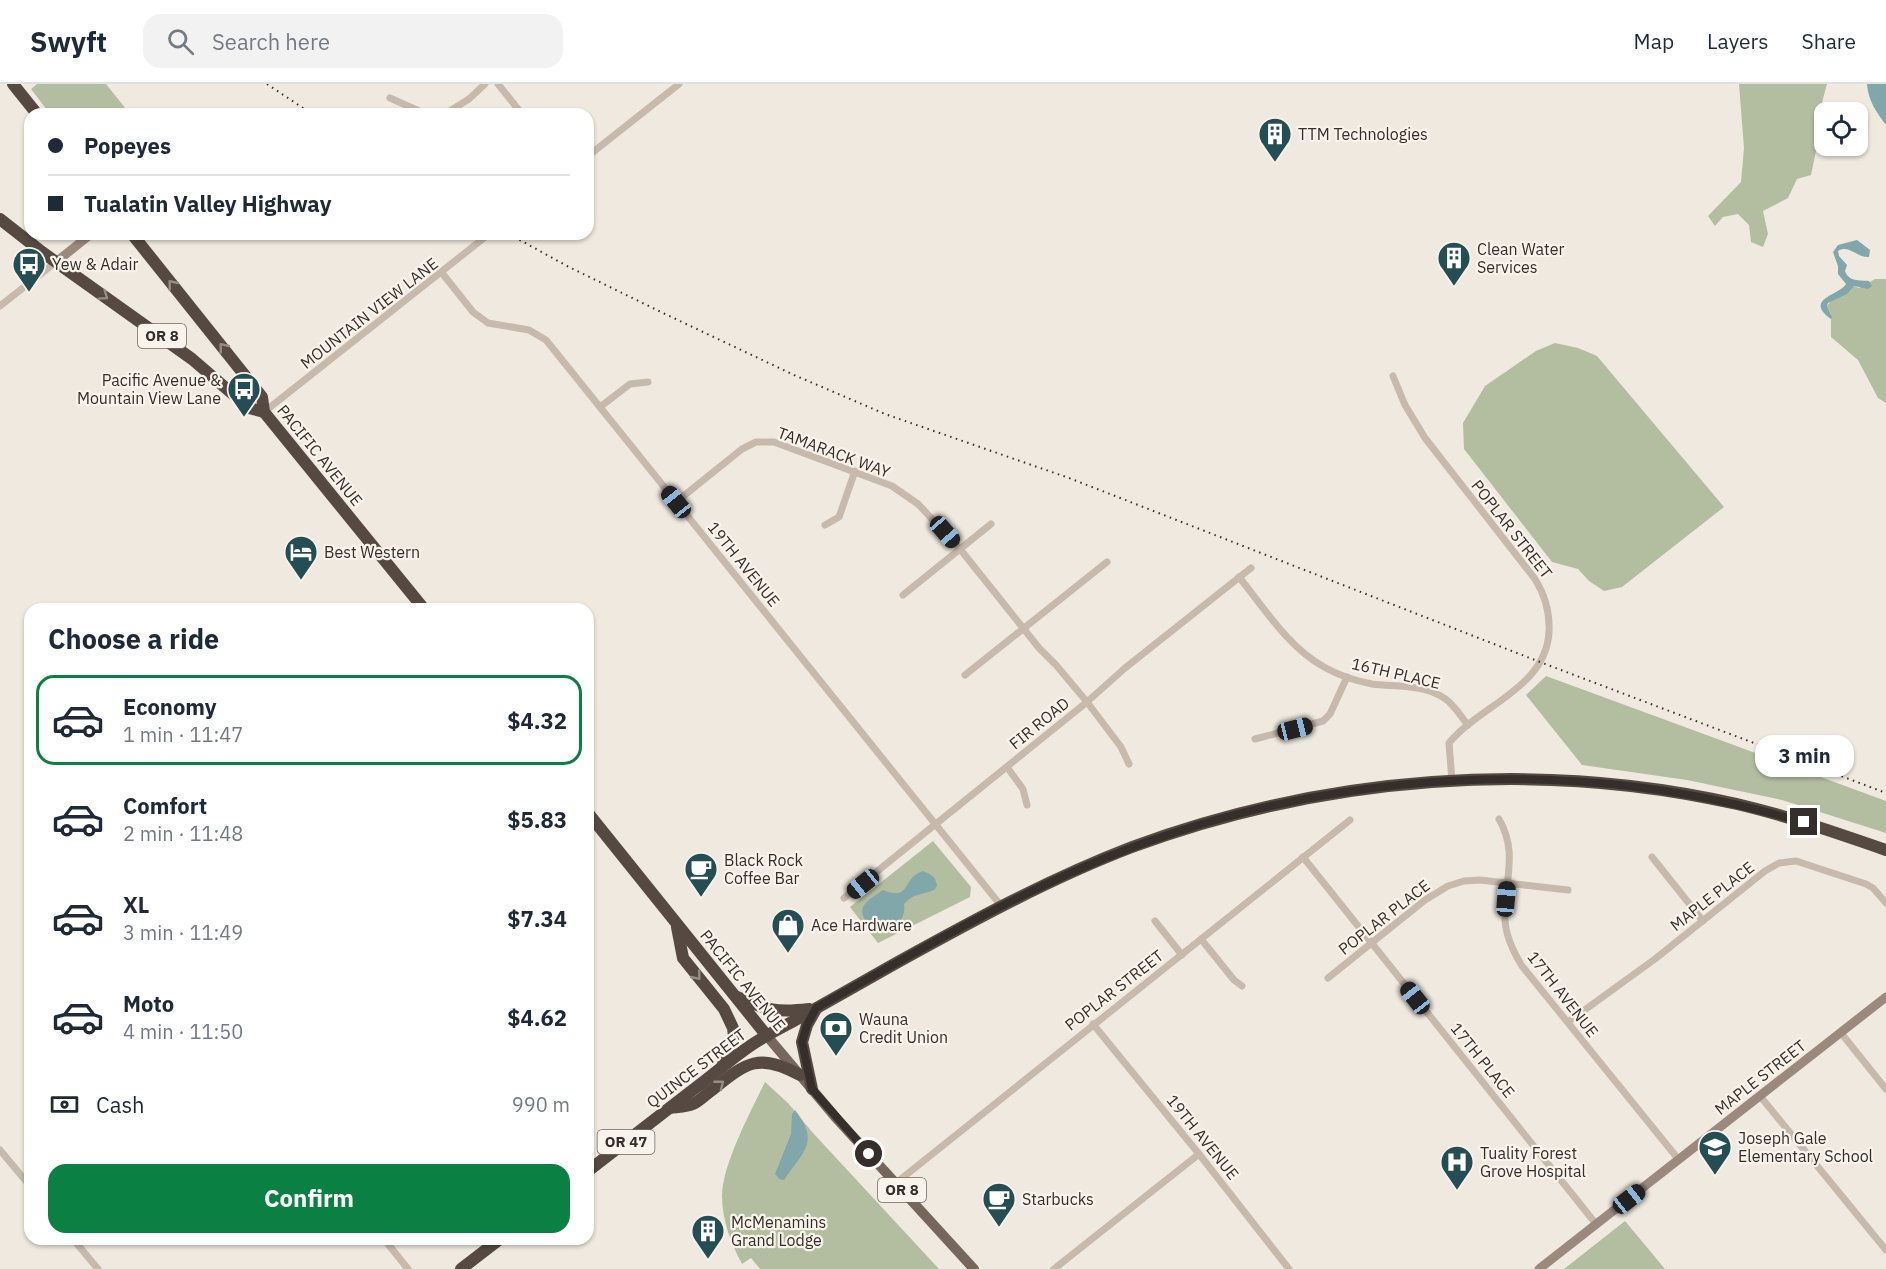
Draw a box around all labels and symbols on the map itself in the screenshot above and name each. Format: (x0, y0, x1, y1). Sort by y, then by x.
building icon: TTM Technologies (1257, 116, 1293, 163)
place label: TTM Technologies (1298, 124, 1428, 144)
place label: Clean Water Services (1477, 239, 1564, 277)
building icon: Clean Water Services (1436, 240, 1472, 287)
bus stop icon: Yew & Adair (11, 246, 47, 293)
street label: MOUNTAIN VIEW LANE (296, 253, 442, 373)
place label: Yew & Adair (52, 254, 138, 274)
one-way arrow (169, 280, 180, 291)
one-way arrow (98, 289, 109, 300)
road number: OR 8 (138, 324, 186, 348)
one-way arrow (219, 343, 230, 354)
place label: Pacific Avenue & Mountain View Lane (77, 370, 221, 408)
bus stop icon: Pacific Avenue & Mountain View Lane (226, 371, 262, 418)
street label: PACIFIC AVENUE (273, 400, 367, 510)
street label: TAMARACK WAY (775, 422, 894, 482)
street label: POPLAR STREET (1467, 476, 1557, 582)
car (658, 482, 694, 522)
car (926, 513, 964, 551)
street label: 19TH AVENUE (704, 517, 784, 611)
hotel icon: Best Western (283, 534, 319, 581)
place label: Best Western (324, 542, 420, 562)
street label: 16TH PLACE (1350, 653, 1442, 693)
street label: FIR ROAD (1005, 693, 1073, 753)
car (1275, 716, 1315, 742)
callout: 3 min (1754, 735, 1854, 777)
route end (1790, 808, 1817, 835)
place label: Black Rock Coffee Bar (724, 850, 804, 888)
cafe icon: Black Rock Coffee Bar (683, 851, 719, 898)
street label: MAPLE PLACE (1666, 857, 1758, 935)
car (843, 866, 883, 902)
street label: POPLAR PLACE (1334, 875, 1434, 959)
car (1495, 880, 1517, 918)
shop icon: Ace Hardware (770, 907, 806, 954)
place label: Ace Hardware (811, 915, 912, 935)
street label: PACIFIC AVENUE (696, 925, 790, 1035)
street label: POPLAR STREET (1061, 945, 1167, 1035)
street label: 17TH AVENUE (1523, 947, 1603, 1041)
one-way arrow (690, 969, 701, 980)
car (1397, 978, 1433, 1018)
place label: Wauna Credit Union (859, 1009, 948, 1047)
bank icon: Wauna Credit Union (818, 1010, 854, 1057)
street label: 17TH PLACE (1447, 1018, 1519, 1102)
street label: QUINCE STREET (642, 1024, 750, 1112)
street label: MAPLE STREET (1710, 1035, 1810, 1119)
one-way arrow (713, 1080, 724, 1091)
street label: 19TH AVENUE (1163, 1090, 1243, 1184)
place label: Joseph Gale Elementary School (1738, 1128, 1873, 1166)
school or university icon: Joseph Gale Elementary School (1697, 1129, 1733, 1176)
road number: OR 47 (598, 1130, 654, 1154)
route start (855, 1140, 882, 1167)
place label: Tuality Forest Grove Hospital (1480, 1143, 1586, 1181)
hospital icon: Tuality Forest Grove Hospital (1439, 1144, 1475, 1191)
road number: OR 8 (878, 1178, 926, 1202)
cafe icon: Starbucks (981, 1181, 1017, 1228)
car (1609, 1181, 1649, 1217)
place label: Starbucks (1022, 1189, 1094, 1209)
place label: McMenamins Grand Lodge (731, 1212, 826, 1250)
building icon: McMenamins Grand Lodge (690, 1213, 726, 1260)

